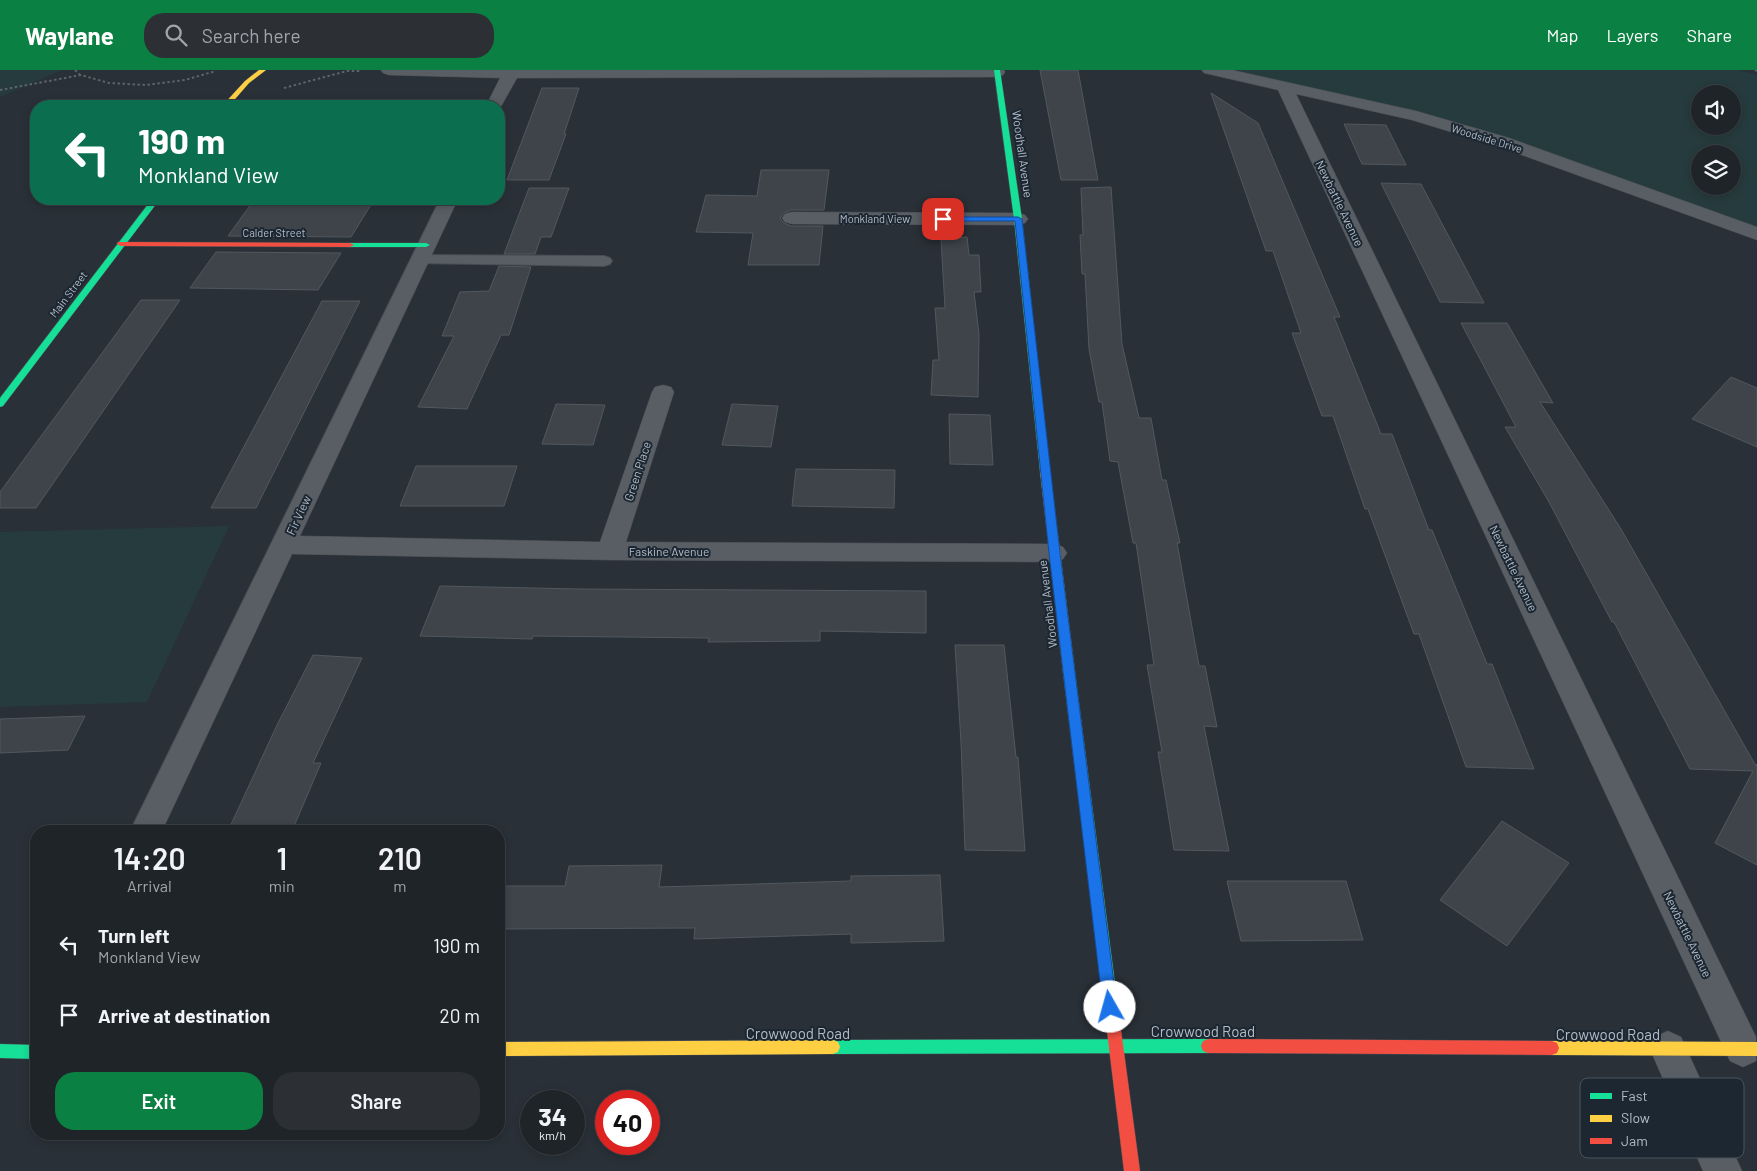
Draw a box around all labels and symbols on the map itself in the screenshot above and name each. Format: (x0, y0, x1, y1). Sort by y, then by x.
street label: Woodhall Avenue (1010, 109, 1036, 199)
street label: Woodside Drive (1450, 121, 1524, 155)
street label: Newbattle Avenue (1313, 158, 1367, 248)
pin (922, 198, 964, 240)
street label: Monkland View (840, 212, 910, 225)
street label: Calder Street (243, 226, 305, 239)
street label: Main Street (46, 268, 90, 320)
street label: Green Place (621, 439, 653, 503)
street label: Fir View (283, 493, 313, 537)
street label: Newbattle Avenue (1487, 523, 1541, 613)
street label: Faskine Avenue (629, 544, 709, 558)
street label: Woodhall Avenue (1035, 559, 1059, 649)
street label: Newbattle Avenue (1661, 889, 1715, 979)
position arrow (1083, 980, 1135, 1032)
street label: Crowwood Road (1151, 1022, 1255, 1040)
street label: Crowwood Road (746, 1024, 850, 1042)
street label: Crowwood Road (1556, 1025, 1660, 1043)
legend (1580, 1078, 1744, 1158)
text: Fast (1621, 1087, 1647, 1104)
speed limit sign: 40 (595, 1090, 660, 1155)
text: Slow (1621, 1109, 1650, 1126)
text: Jam (1621, 1132, 1648, 1149)

